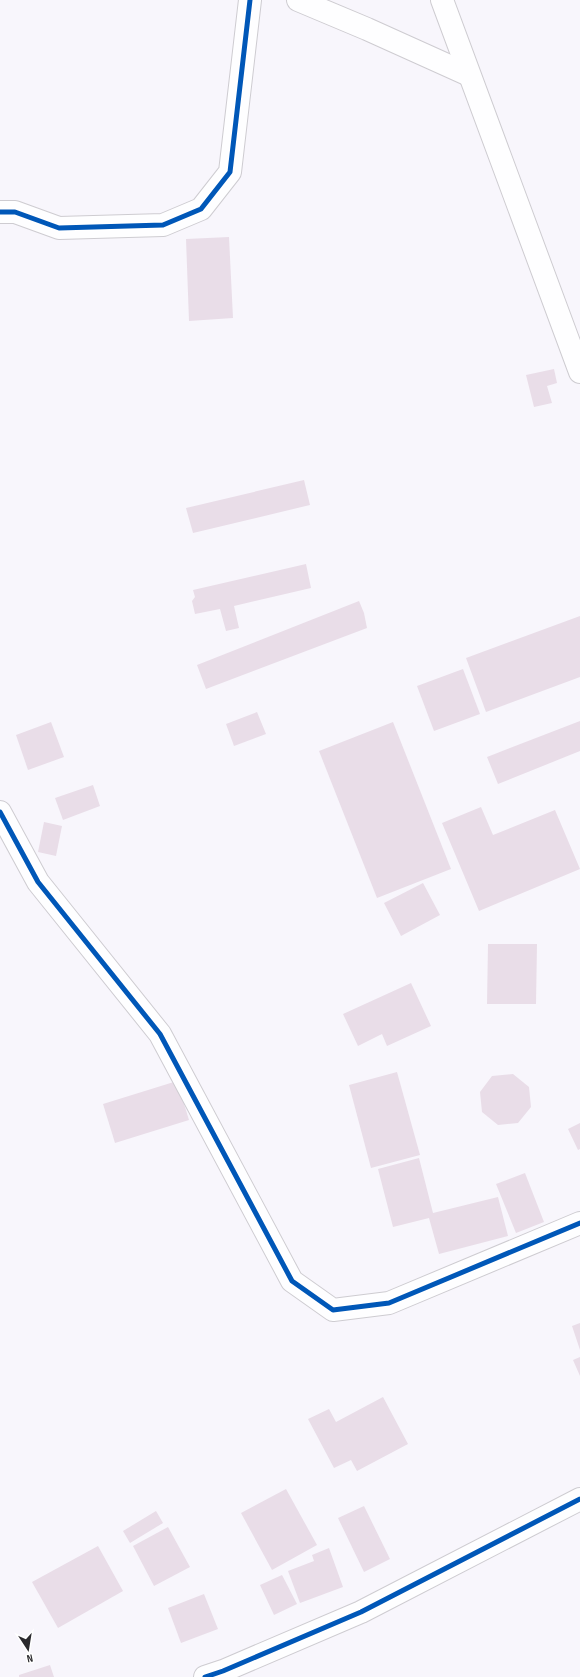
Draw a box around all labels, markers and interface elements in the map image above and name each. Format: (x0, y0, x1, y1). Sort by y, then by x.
north arrow (8, 1629, 48, 1669)
text: N (26, 1651, 34, 1665)

